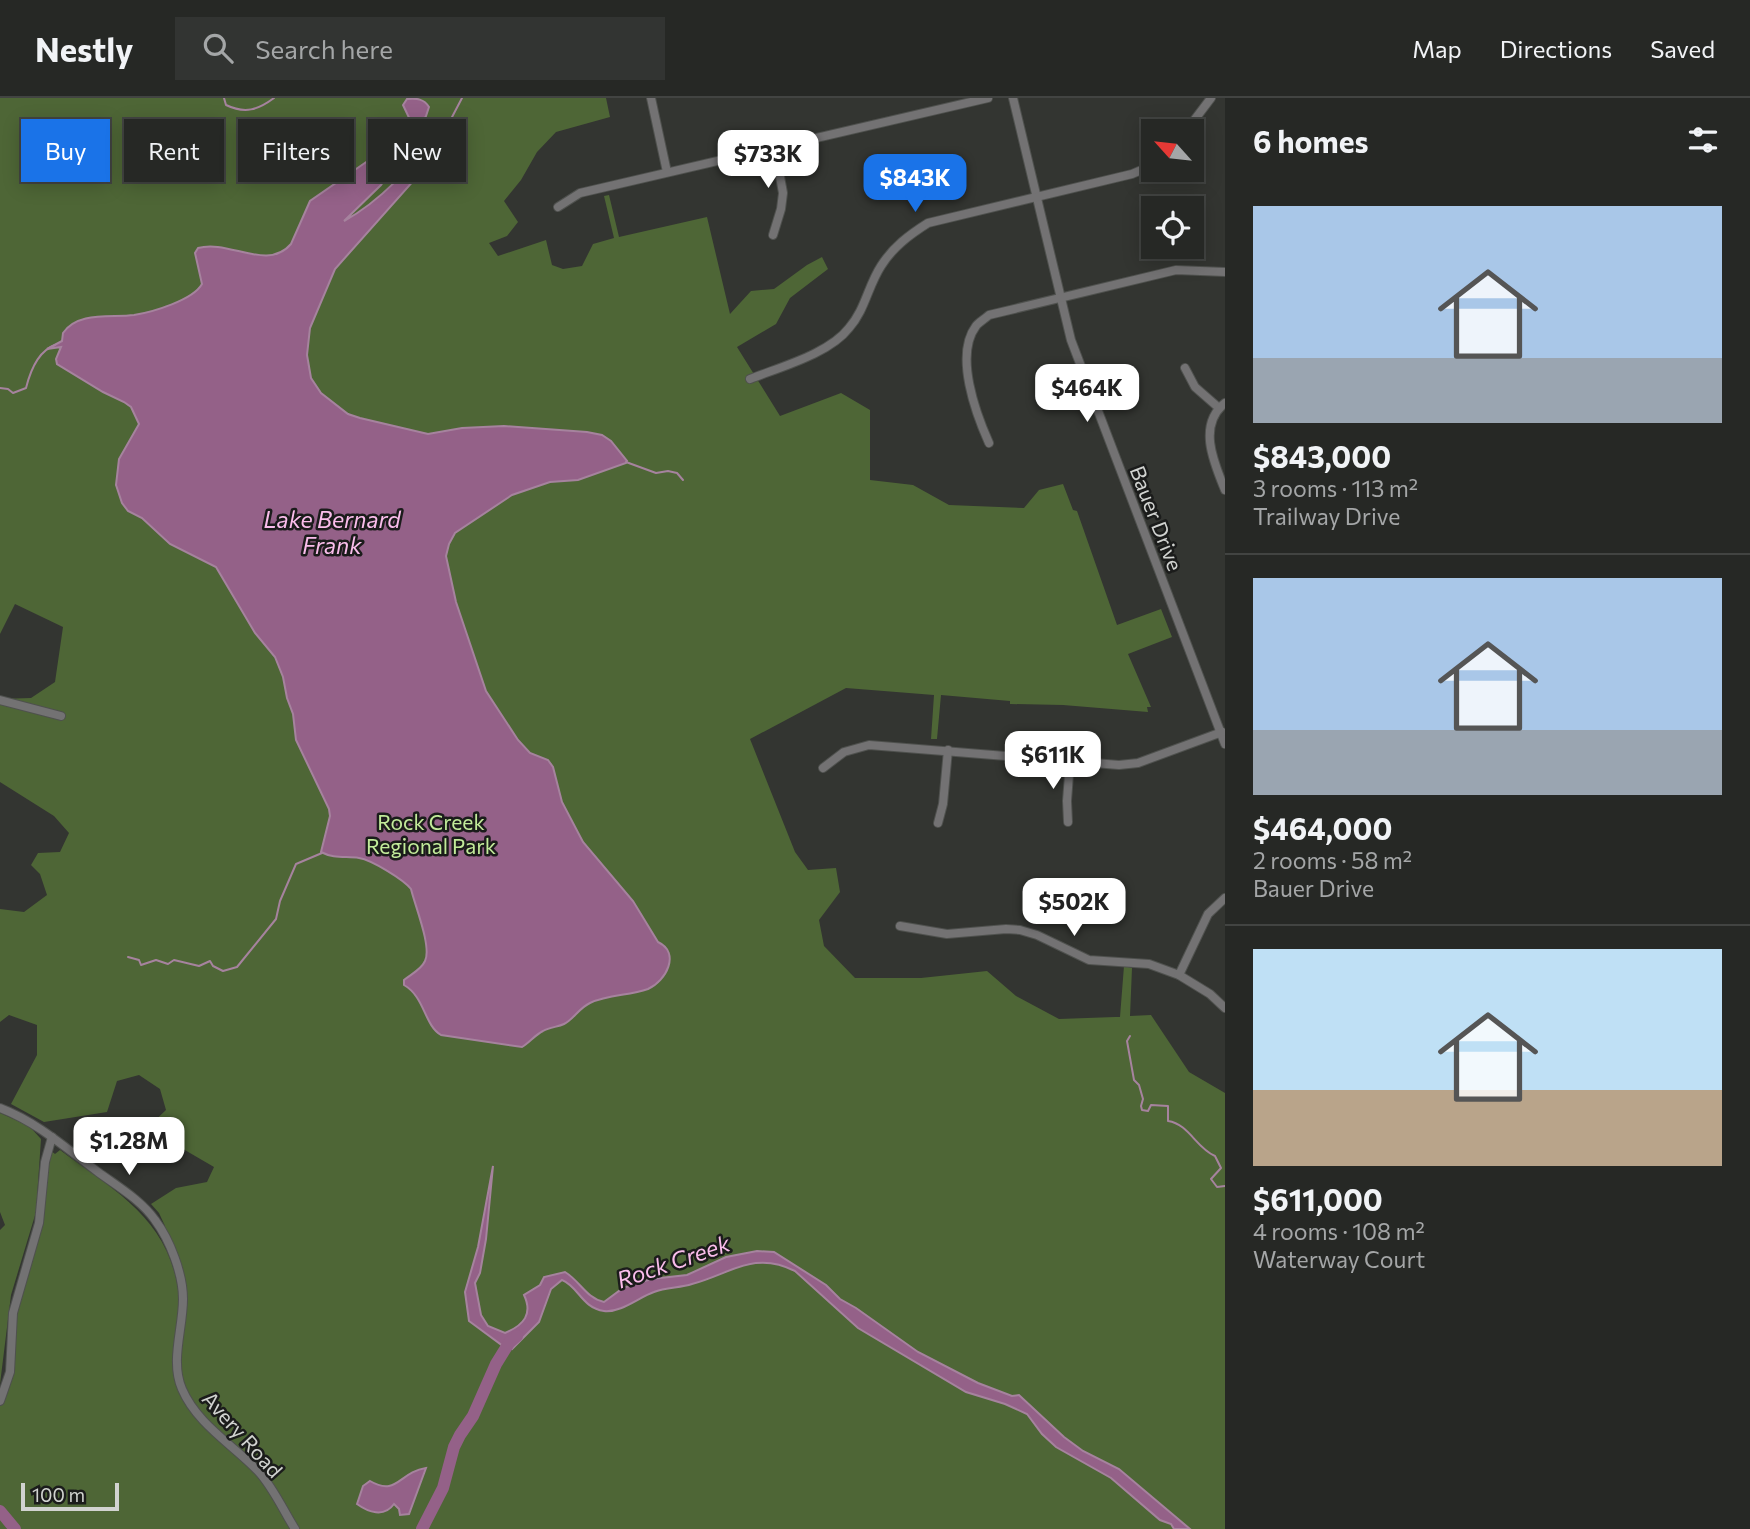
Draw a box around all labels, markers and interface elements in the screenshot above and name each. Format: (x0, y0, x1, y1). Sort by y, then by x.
search box (175, 17, 665, 80)
text: Nestly (35, 28, 133, 69)
icon: search (199, 29, 237, 67)
text: Search here (255, 33, 393, 64)
text: Map (1412, 34, 1462, 63)
text: Directions (1500, 34, 1612, 63)
text: Saved (1650, 34, 1715, 63)
chip: Buy (21, 119, 110, 182)
chip: Rent (124, 119, 224, 182)
chip: Filters (238, 119, 354, 182)
chip: New (368, 119, 466, 182)
north arrow (1141, 119, 1204, 182)
map controls (1141, 119, 1204, 259)
icon: filters (1684, 121, 1722, 159)
text: 6 homes (1253, 122, 1368, 159)
pin: $733K (719, 130, 817, 190)
text: $733K (734, 139, 802, 167)
pin: $843K (866, 155, 964, 214)
text: $843K (879, 163, 951, 191)
button: locate (1141, 196, 1204, 259)
icon: home (1425, 251, 1551, 377)
pin: $464K (1038, 364, 1136, 424)
text: $464K (1051, 373, 1123, 401)
text: $843,000 (1253, 437, 1391, 474)
street label: Bauer Drive (1126, 462, 1188, 574)
text: 3 rooms · 113 m² (1253, 474, 1418, 502)
text: Trailway Drive (1253, 502, 1400, 530)
water label: Lake Bernard Frank (263, 505, 402, 559)
icon: home (1425, 623, 1551, 749)
pin: $611K (1004, 732, 1102, 791)
text: $611K (1021, 740, 1085, 768)
park label: Rock Creek Regional Park (366, 809, 496, 858)
text: $464,000 (1253, 809, 1392, 846)
text: 2 rooms · 58 m² (1253, 846, 1412, 874)
text: Bauer Drive (1253, 874, 1374, 902)
pin: $502K (1025, 878, 1123, 938)
text: $502K (1039, 887, 1109, 915)
icon: home (1425, 994, 1551, 1120)
pin: $1.28M (72, 1118, 186, 1177)
text: $1.28M (89, 1126, 169, 1154)
text: $611,000 (1253, 1180, 1383, 1217)
text: 4 rooms · 108 m² (1253, 1217, 1425, 1245)
water label: Rock Creek (613, 1228, 734, 1293)
text: Waterway Court (1253, 1245, 1425, 1273)
street label: Avery Road (198, 1386, 288, 1482)
scale bar (21, 1480, 119, 1512)
text: 100 m (32, 1483, 85, 1506)

